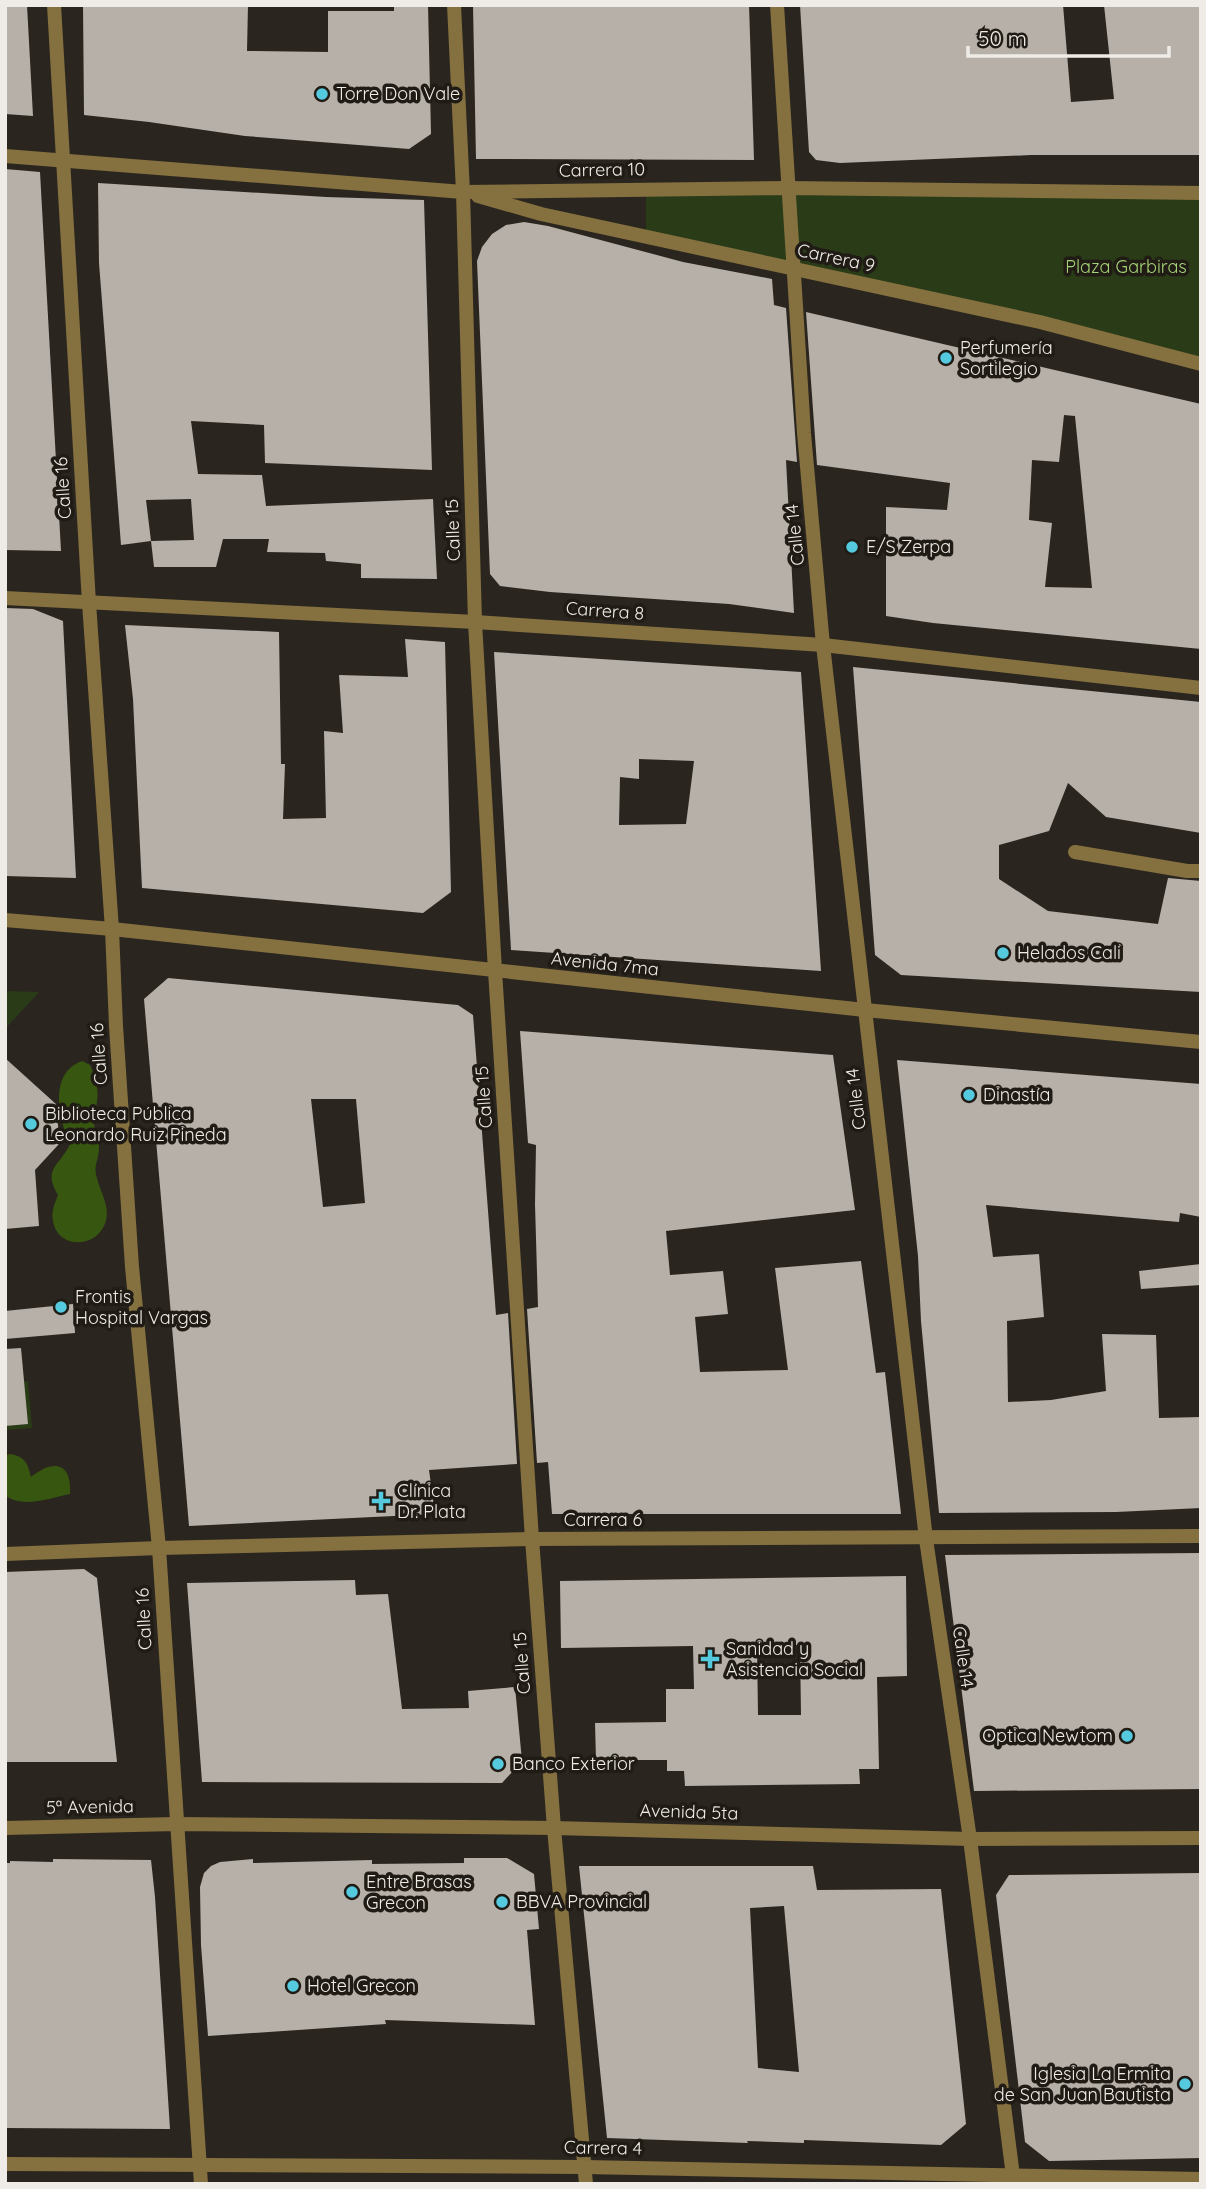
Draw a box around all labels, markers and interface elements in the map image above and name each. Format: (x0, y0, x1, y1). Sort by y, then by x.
scale bar (968, 14, 1169, 58)
text: 50 m (978, 25, 1027, 51)
place label: Torre Don Vale (336, 82, 460, 105)
marker: Torre Don Vale (314, 86, 330, 102)
street label: Carrera 10 (559, 157, 645, 182)
street label: Carrera 9 (795, 238, 877, 277)
park label: Plaza Garbiras (1065, 255, 1187, 278)
place label: Perfumería Sortilegio (960, 336, 1053, 380)
marker: Perfumería Sortilegio (938, 350, 954, 366)
street label: Calle 16 (49, 456, 76, 520)
street label: Calle 15 (440, 498, 465, 562)
street label: Calle 14 (780, 503, 809, 567)
place label: E/S Zerpa (866, 535, 951, 558)
marker: E/S Zerpa (844, 539, 860, 555)
street label: Carrera 8 (565, 596, 645, 625)
place label: Helados Cali (1017, 941, 1121, 964)
marker: Helados Cali (995, 945, 1011, 961)
street label: Avenida 7ma (550, 946, 660, 981)
street label: Calle 16 (85, 1022, 112, 1086)
street label: Calle 15 (470, 1065, 497, 1129)
street label: Calle 14 (840, 1067, 871, 1131)
place label: Dinastía (983, 1083, 1050, 1106)
marker: Dinastía (961, 1087, 977, 1103)
place label: Biblioteca Pública Leonardo Ruiz Pineda (45, 1102, 227, 1146)
marker: Biblioteca Pública Leonardo Ruiz Pineda (23, 1116, 39, 1132)
place label: Frontis Hospital Vargas (75, 1285, 208, 1329)
marker: Frontis Hospital Vargas (53, 1299, 69, 1315)
place label: Clínica Dr. Plata (397, 1479, 466, 1523)
marker: Clínica Dr. Plata (371, 1491, 391, 1511)
street label: Carrera 6 (564, 1508, 643, 1531)
street label: Calle 16 (130, 1587, 157, 1651)
street label: Calle 14 (948, 1625, 979, 1689)
street label: Calle 15 (508, 1631, 535, 1695)
place label: Sanidad y Asistencia Social (726, 1637, 863, 1681)
marker: Sanidad y Asistencia Social (700, 1649, 720, 1669)
place label: Optica Newtom (982, 1724, 1113, 1747)
marker: Optica Newtom (1119, 1728, 1135, 1744)
place label: Banco Exterior (512, 1752, 635, 1775)
marker: Banco Exterior (490, 1756, 506, 1772)
street label: 5ª Avenida (46, 1794, 134, 1819)
street label: Avenida 5ta (639, 1798, 739, 1825)
place label: Entre Brasas Grecon (366, 1870, 472, 1914)
marker: Entre Brasas Grecon (344, 1884, 360, 1900)
place label: BBVA Provincial (516, 1890, 647, 1913)
marker: BBVA Provincial (494, 1894, 510, 1910)
place label: Hotel Grecon (307, 1974, 416, 1997)
marker: Hotel Grecon (285, 1978, 301, 1994)
place label: Iglesia La Ermita de San Juan Bautista (994, 2062, 1171, 2106)
marker: Iglesia La Ermita de San Juan Bautista (1177, 2076, 1193, 2092)
street label: Carrera 4 (564, 2135, 642, 2160)

